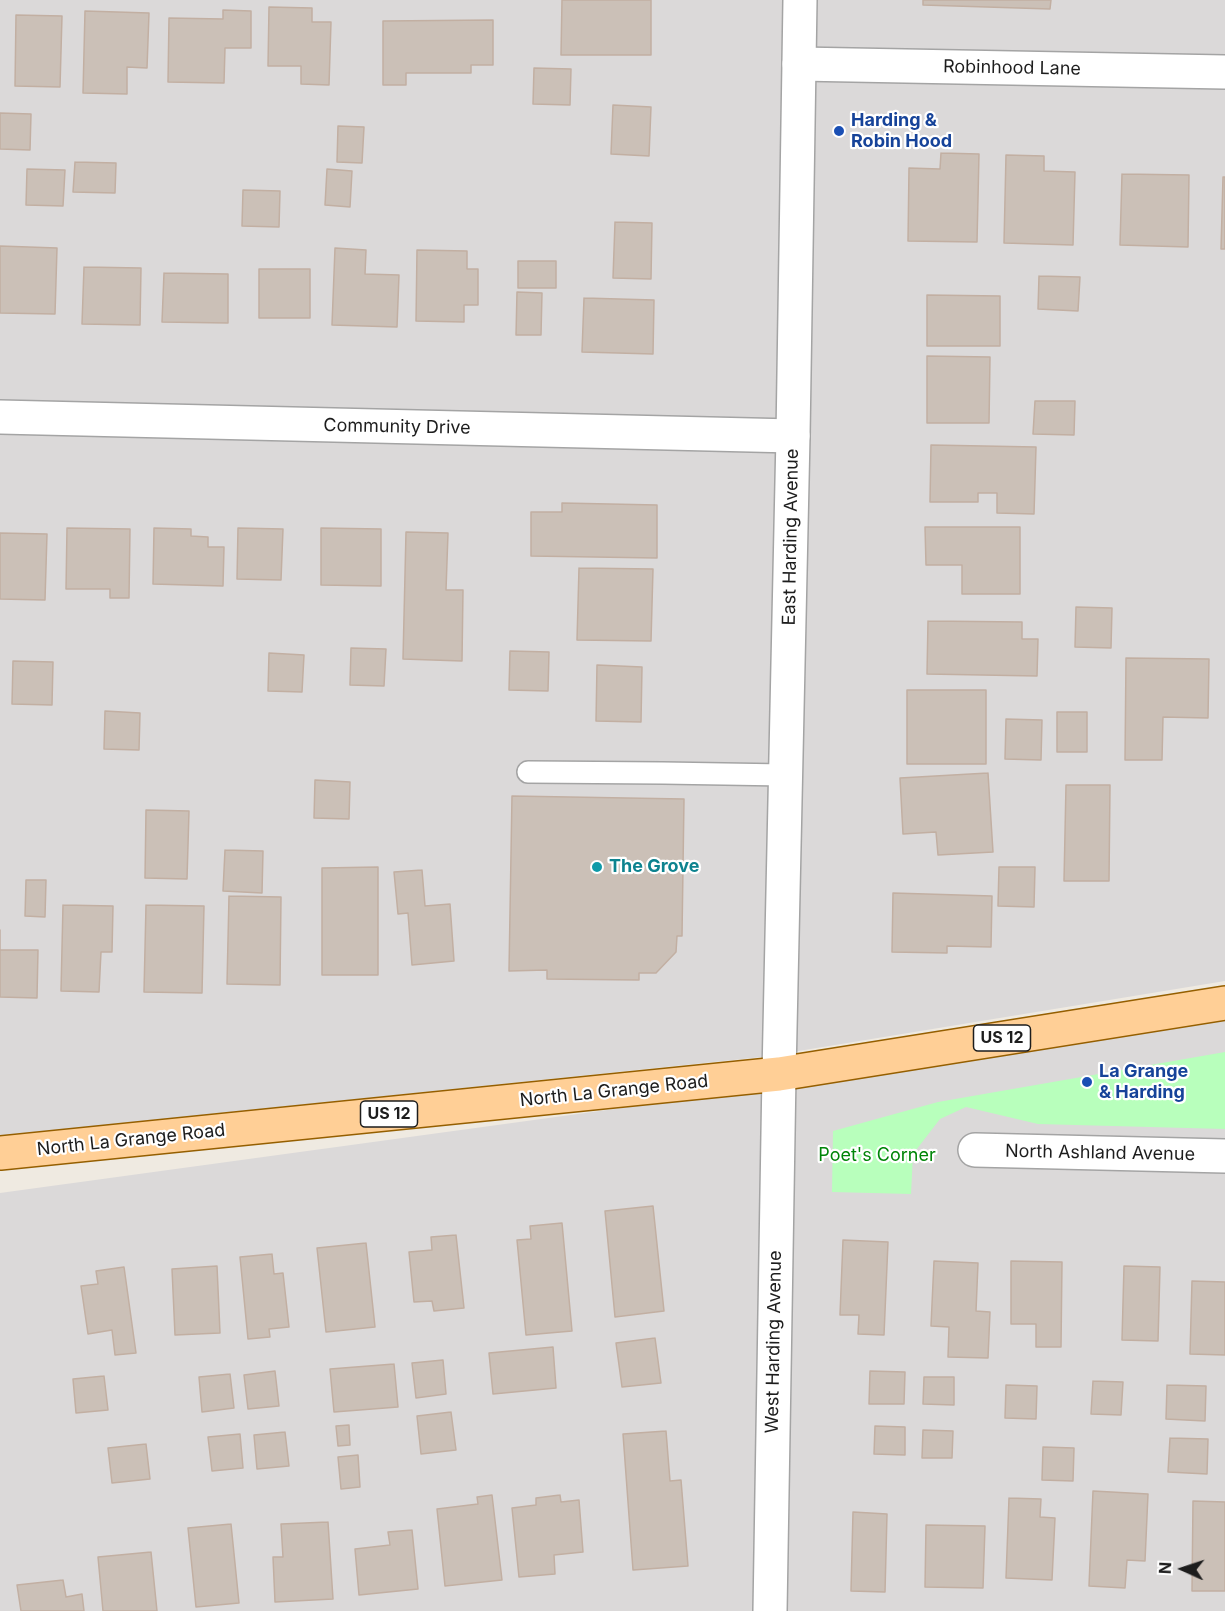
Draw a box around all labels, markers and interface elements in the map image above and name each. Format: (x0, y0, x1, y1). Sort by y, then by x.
street label: Robinhood Lane (943, 56, 1081, 80)
place label: Harding & Robin Hood (851, 110, 952, 152)
marker: Harding & Robin Hood (832, 124, 846, 138)
street label: Community Drive (323, 415, 471, 439)
street label: East Harding Avenue (779, 448, 803, 626)
place label: The Grove (609, 856, 700, 878)
marker: The Grove (590, 860, 604, 874)
road number: US 12 (974, 1025, 1030, 1051)
place label: La Grange & Harding (1099, 1061, 1188, 1104)
street label: North La Grange Road (519, 1070, 709, 1112)
marker: La Grange & Harding (1080, 1075, 1094, 1089)
road number: US 12 (360, 1101, 418, 1127)
street label: North La Grange Road (36, 1119, 226, 1161)
street label: North Ashland Avenue (1005, 1141, 1195, 1165)
park label: Poet's Corner (818, 1145, 936, 1167)
street label: West Harding Avenue (762, 1250, 786, 1434)
north arrow (1153, 1539, 1213, 1599)
text: N (1155, 1561, 1175, 1575)

